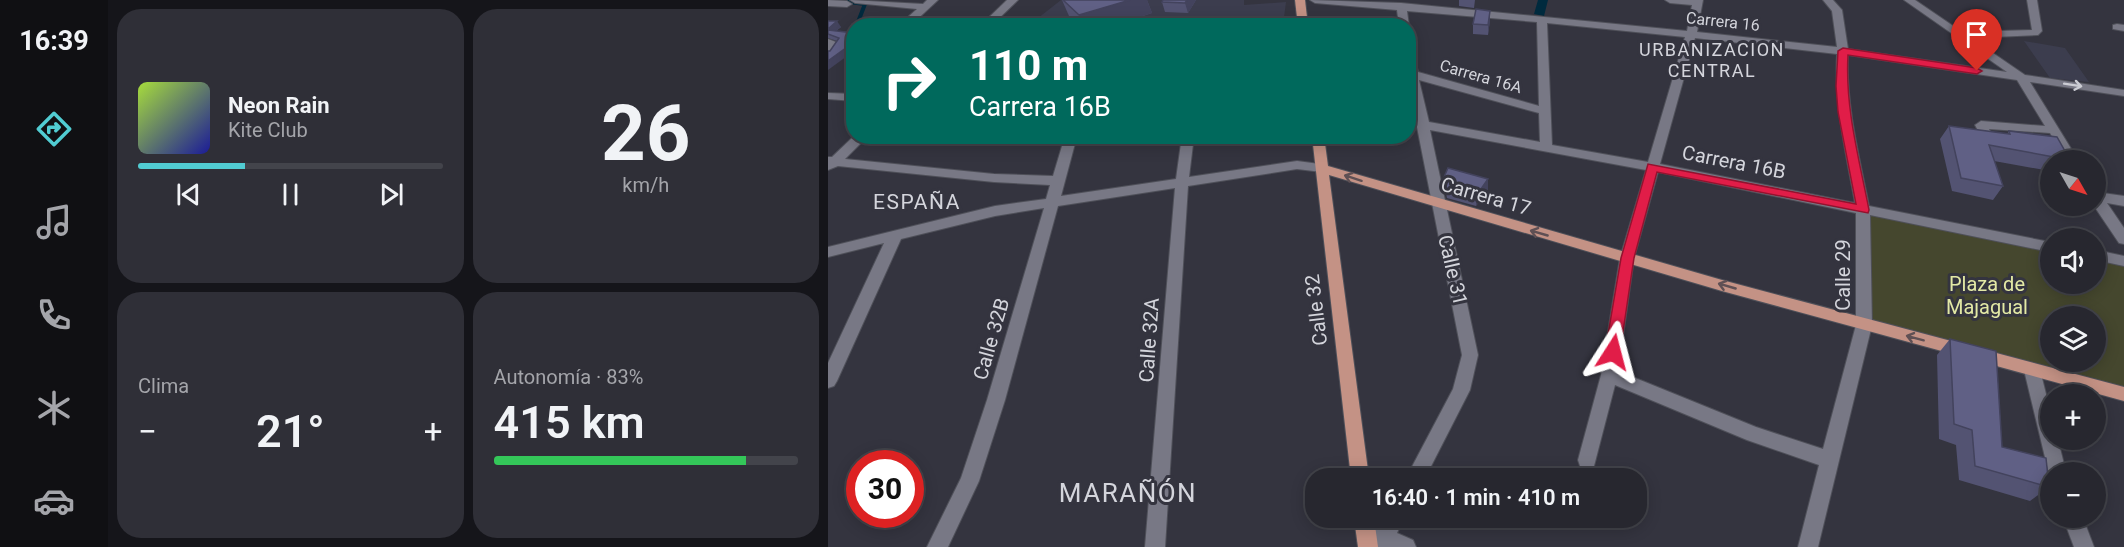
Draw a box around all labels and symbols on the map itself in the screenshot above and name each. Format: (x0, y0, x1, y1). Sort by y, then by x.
street label: Carrera 16 (1685, 8, 1761, 35)
pin (1951, 9, 2002, 71)
district label: URBANIZACION CENTRAL (1639, 39, 1785, 81)
street label: Carrera 16A (1438, 56, 1525, 97)
one-way arrow (2062, 80, 2082, 91)
street label: Carrera 16B (1680, 140, 1788, 184)
north arrow (2040, 150, 2106, 216)
one-way arrow (1344, 171, 1363, 182)
street label: Carrera 17 (1438, 172, 1534, 220)
district label: ESPAÑA (873, 190, 961, 214)
one-way arrow (1530, 227, 1549, 239)
street label: Calle 31 (1433, 232, 1473, 308)
street label: Calle 29 (1831, 239, 1855, 311)
park label: Plaza de Majagual (1946, 272, 2028, 319)
street label: Calle 32 (1300, 273, 1332, 347)
one-way arrow (1718, 280, 1737, 292)
street label: Calle 32B (968, 295, 1014, 383)
street label: Calle 32A (1134, 297, 1164, 383)
position arrow (1581, 320, 1645, 384)
one-way arrow (1906, 332, 1925, 344)
speed limit sign: 30 (846, 450, 924, 528)
district label: MARAÑÓN (1059, 478, 1197, 508)

